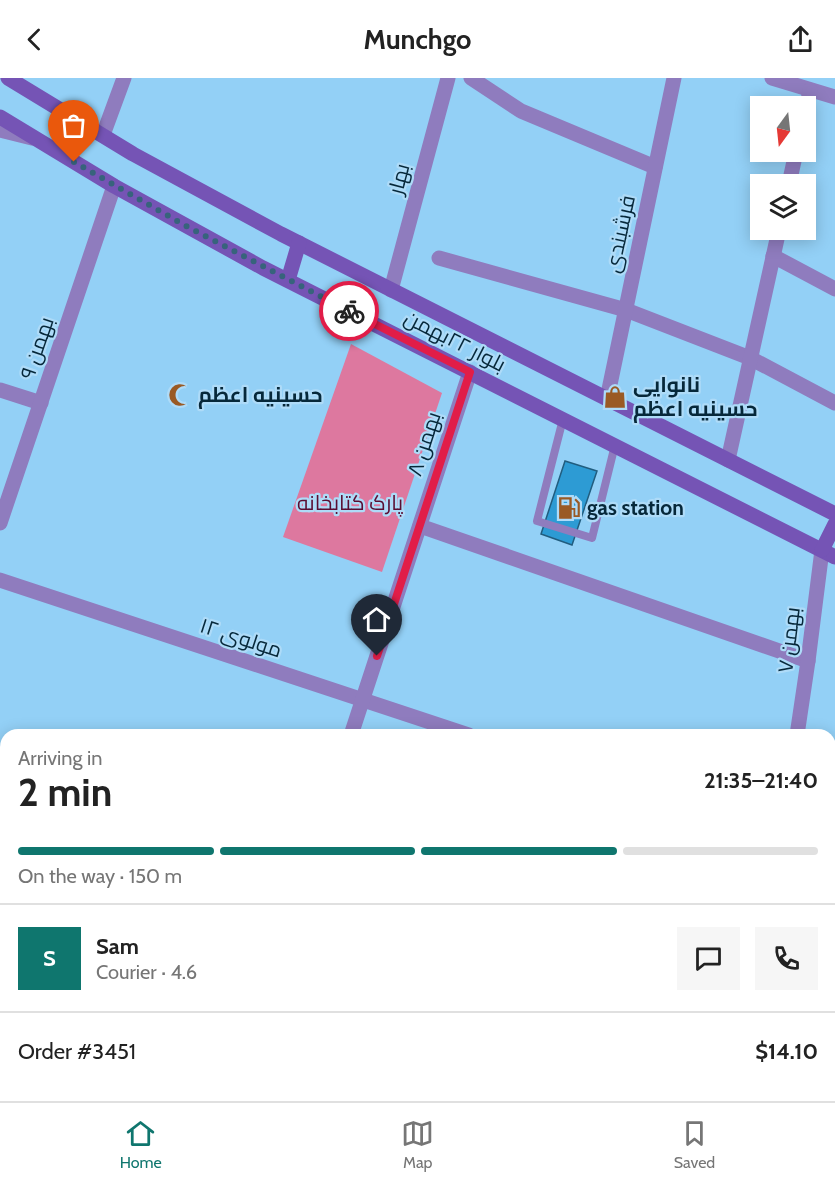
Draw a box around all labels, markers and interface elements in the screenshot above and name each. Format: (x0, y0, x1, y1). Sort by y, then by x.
icon: back (18, 23, 51, 56)
text: Munchgo (364, 23, 471, 56)
icon: share (784, 23, 817, 56)
north arrow (750, 96, 816, 162)
map controls (750, 96, 816, 240)
pin (48, 100, 99, 162)
icon: bag (57, 109, 90, 142)
street label: بهار (382, 161, 416, 198)
button: layers (750, 174, 816, 240)
street label: فرشبندی (599, 193, 641, 275)
courier (319, 281, 379, 341)
icon: bike (333, 295, 366, 328)
street label: بلوار ۲۲بهمن (400, 304, 510, 378)
street label: بهمن ۹ (14, 314, 60, 382)
place label: نانوایی حسینیه اعظم (633, 372, 758, 423)
mosque icon: حسینیه اعظم (167, 382, 193, 408)
place label: حسینیه اعظم (198, 382, 323, 409)
shop icon: نانوایی حسینیه اعظم (602, 384, 628, 410)
street label: بهمن ۸ (401, 409, 447, 479)
park label: پارک کتابخانه (297, 490, 404, 517)
fuel station icon: gas station (556, 495, 582, 521)
place label: gas station (587, 495, 684, 520)
pin (351, 594, 402, 656)
icon: home (360, 603, 393, 636)
street label: بهمن ۷ (772, 606, 806, 674)
street label: مولوی ۱۲ (197, 613, 285, 663)
text: Arriving in (18, 746, 102, 770)
text: 21:35–21:40 (704, 767, 818, 794)
text: 2 min (18, 768, 112, 816)
text: On the way · 150 m (18, 864, 182, 888)
button: chat (677, 927, 740, 990)
button: phone (755, 927, 818, 990)
text: Sam (96, 933, 139, 960)
text: S (43, 945, 56, 972)
text: Courier · 4.6 (96, 960, 197, 984)
text: Order #3451 (18, 1038, 136, 1065)
text: $14.10 (755, 1038, 818, 1065)
tab: Home (120, 1117, 162, 1172)
tab: Map (401, 1117, 434, 1172)
tab: Saved (674, 1117, 715, 1172)

